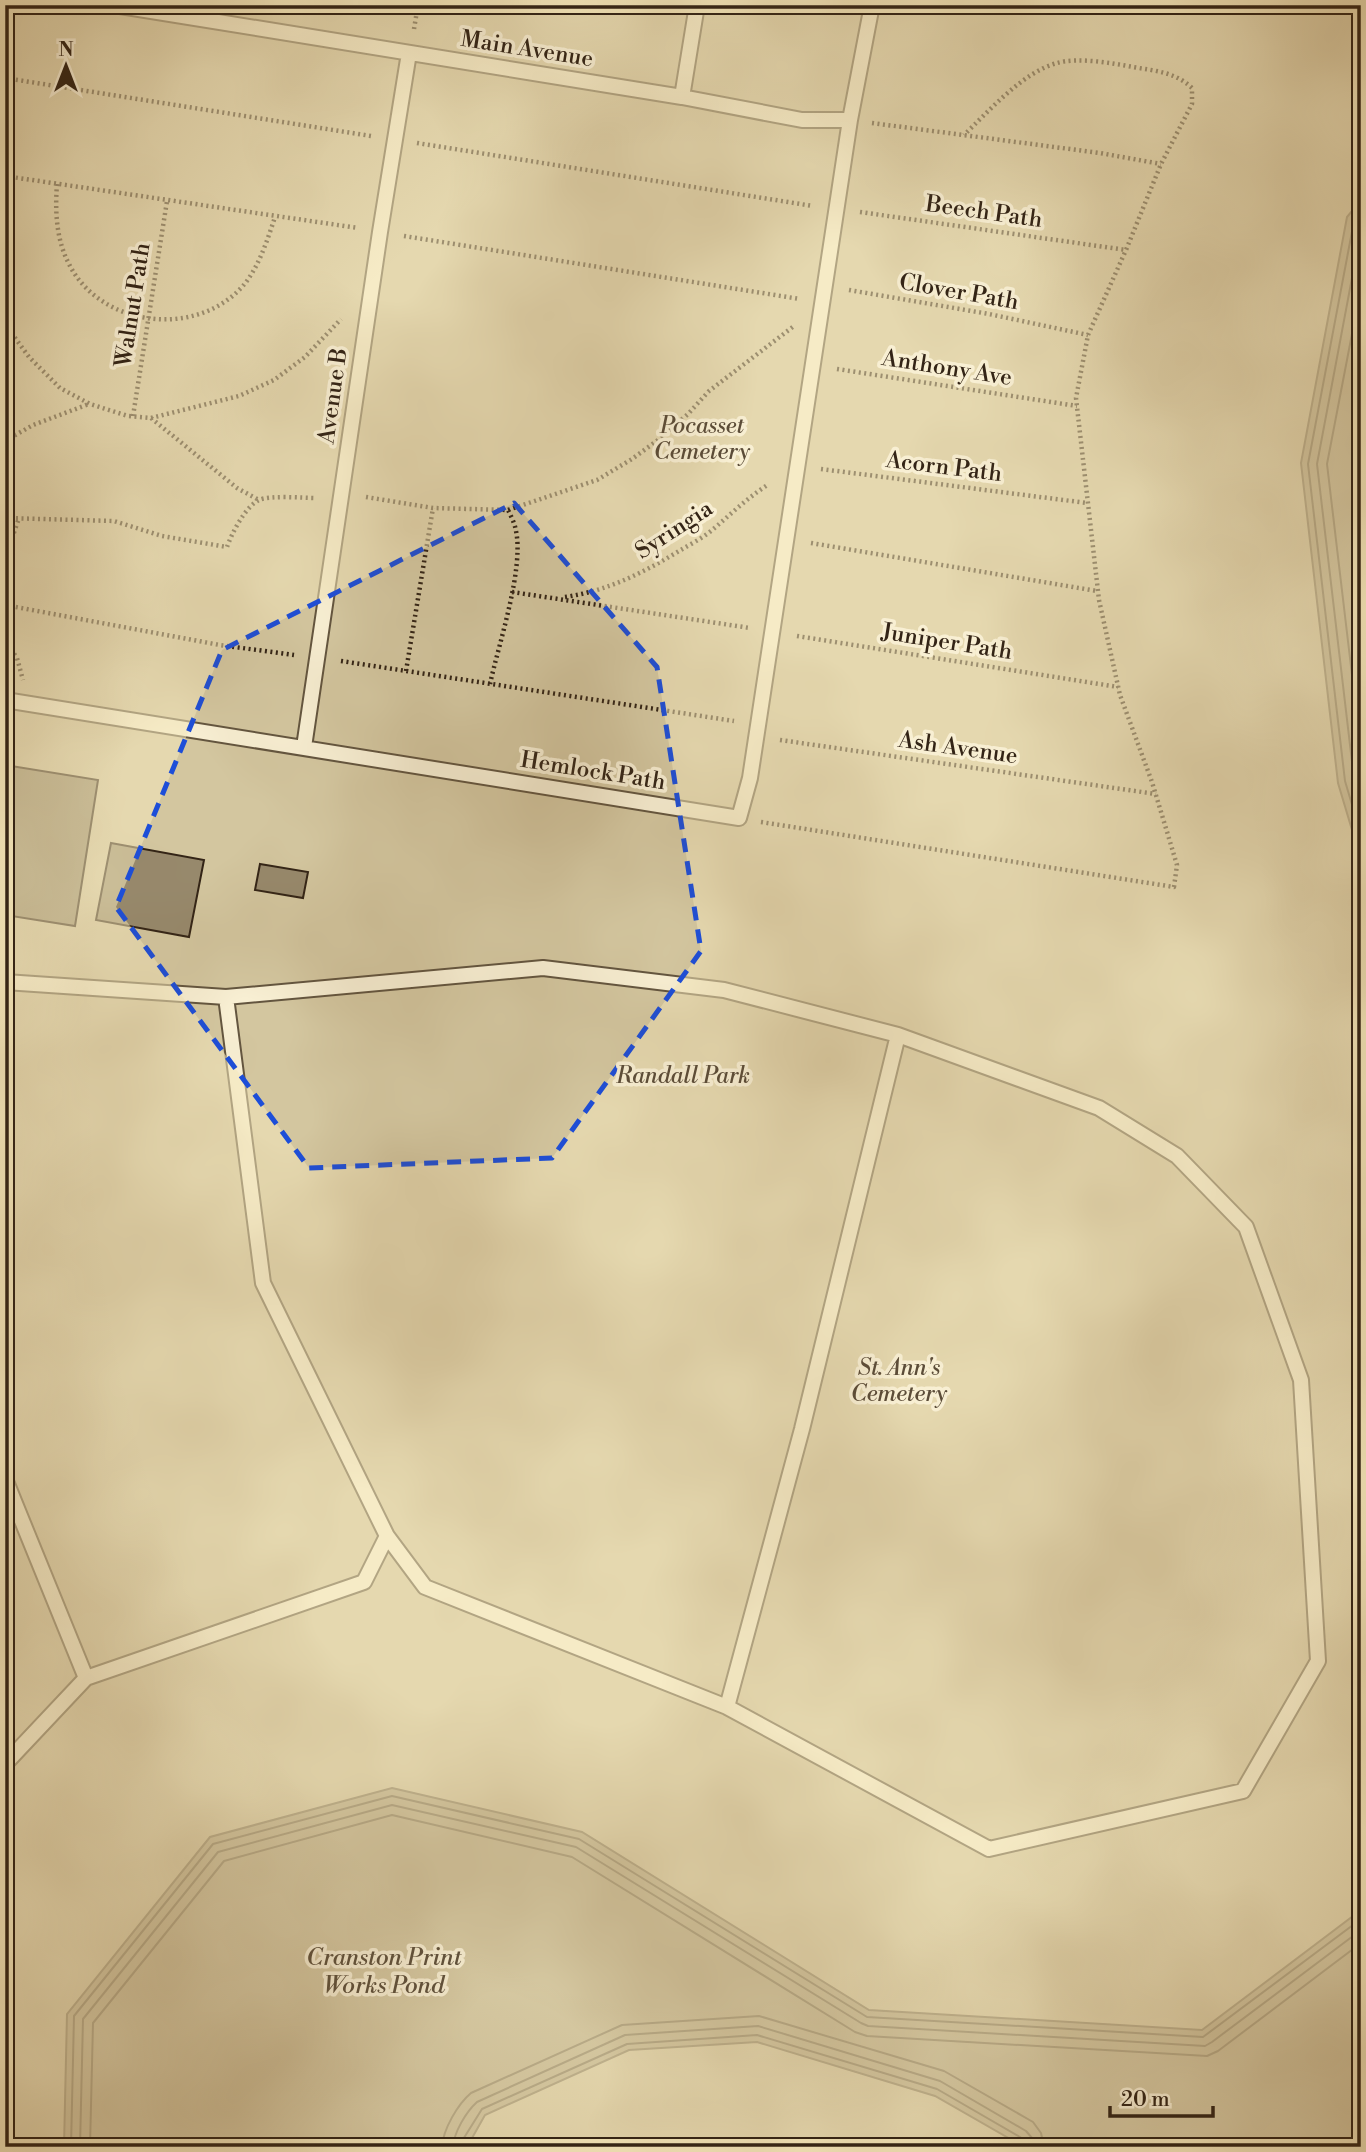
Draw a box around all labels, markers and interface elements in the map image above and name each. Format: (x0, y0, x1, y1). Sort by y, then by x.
street label: Main Avenue (459, 25, 595, 73)
north arrow (32, 32, 102, 102)
text: N (58, 38, 74, 62)
street label: Beech Path (923, 190, 1044, 234)
street label: Walnut Path (109, 240, 157, 370)
street label: Clover Path (897, 268, 1021, 316)
street label: Anthony Ave (879, 344, 1014, 392)
street label: Avenue B (312, 346, 354, 447)
park label: Pocasset Cemetery (654, 412, 751, 466)
street label: Acorn Path (883, 446, 1004, 488)
street label: Syringia (630, 494, 718, 565)
street label: Juniper Path (879, 618, 1015, 666)
street label: Ash Avenue (896, 726, 1019, 770)
street label: Hemlock Path (518, 746, 668, 796)
park label: Randall Park (615, 1062, 750, 1090)
park label: St. Ann's Cemetery (851, 1354, 948, 1408)
water label: Cranston Print Works Pond (306, 1943, 463, 2001)
scale bar (1110, 2075, 1214, 2119)
text: 20 m (1121, 2087, 1170, 2113)

